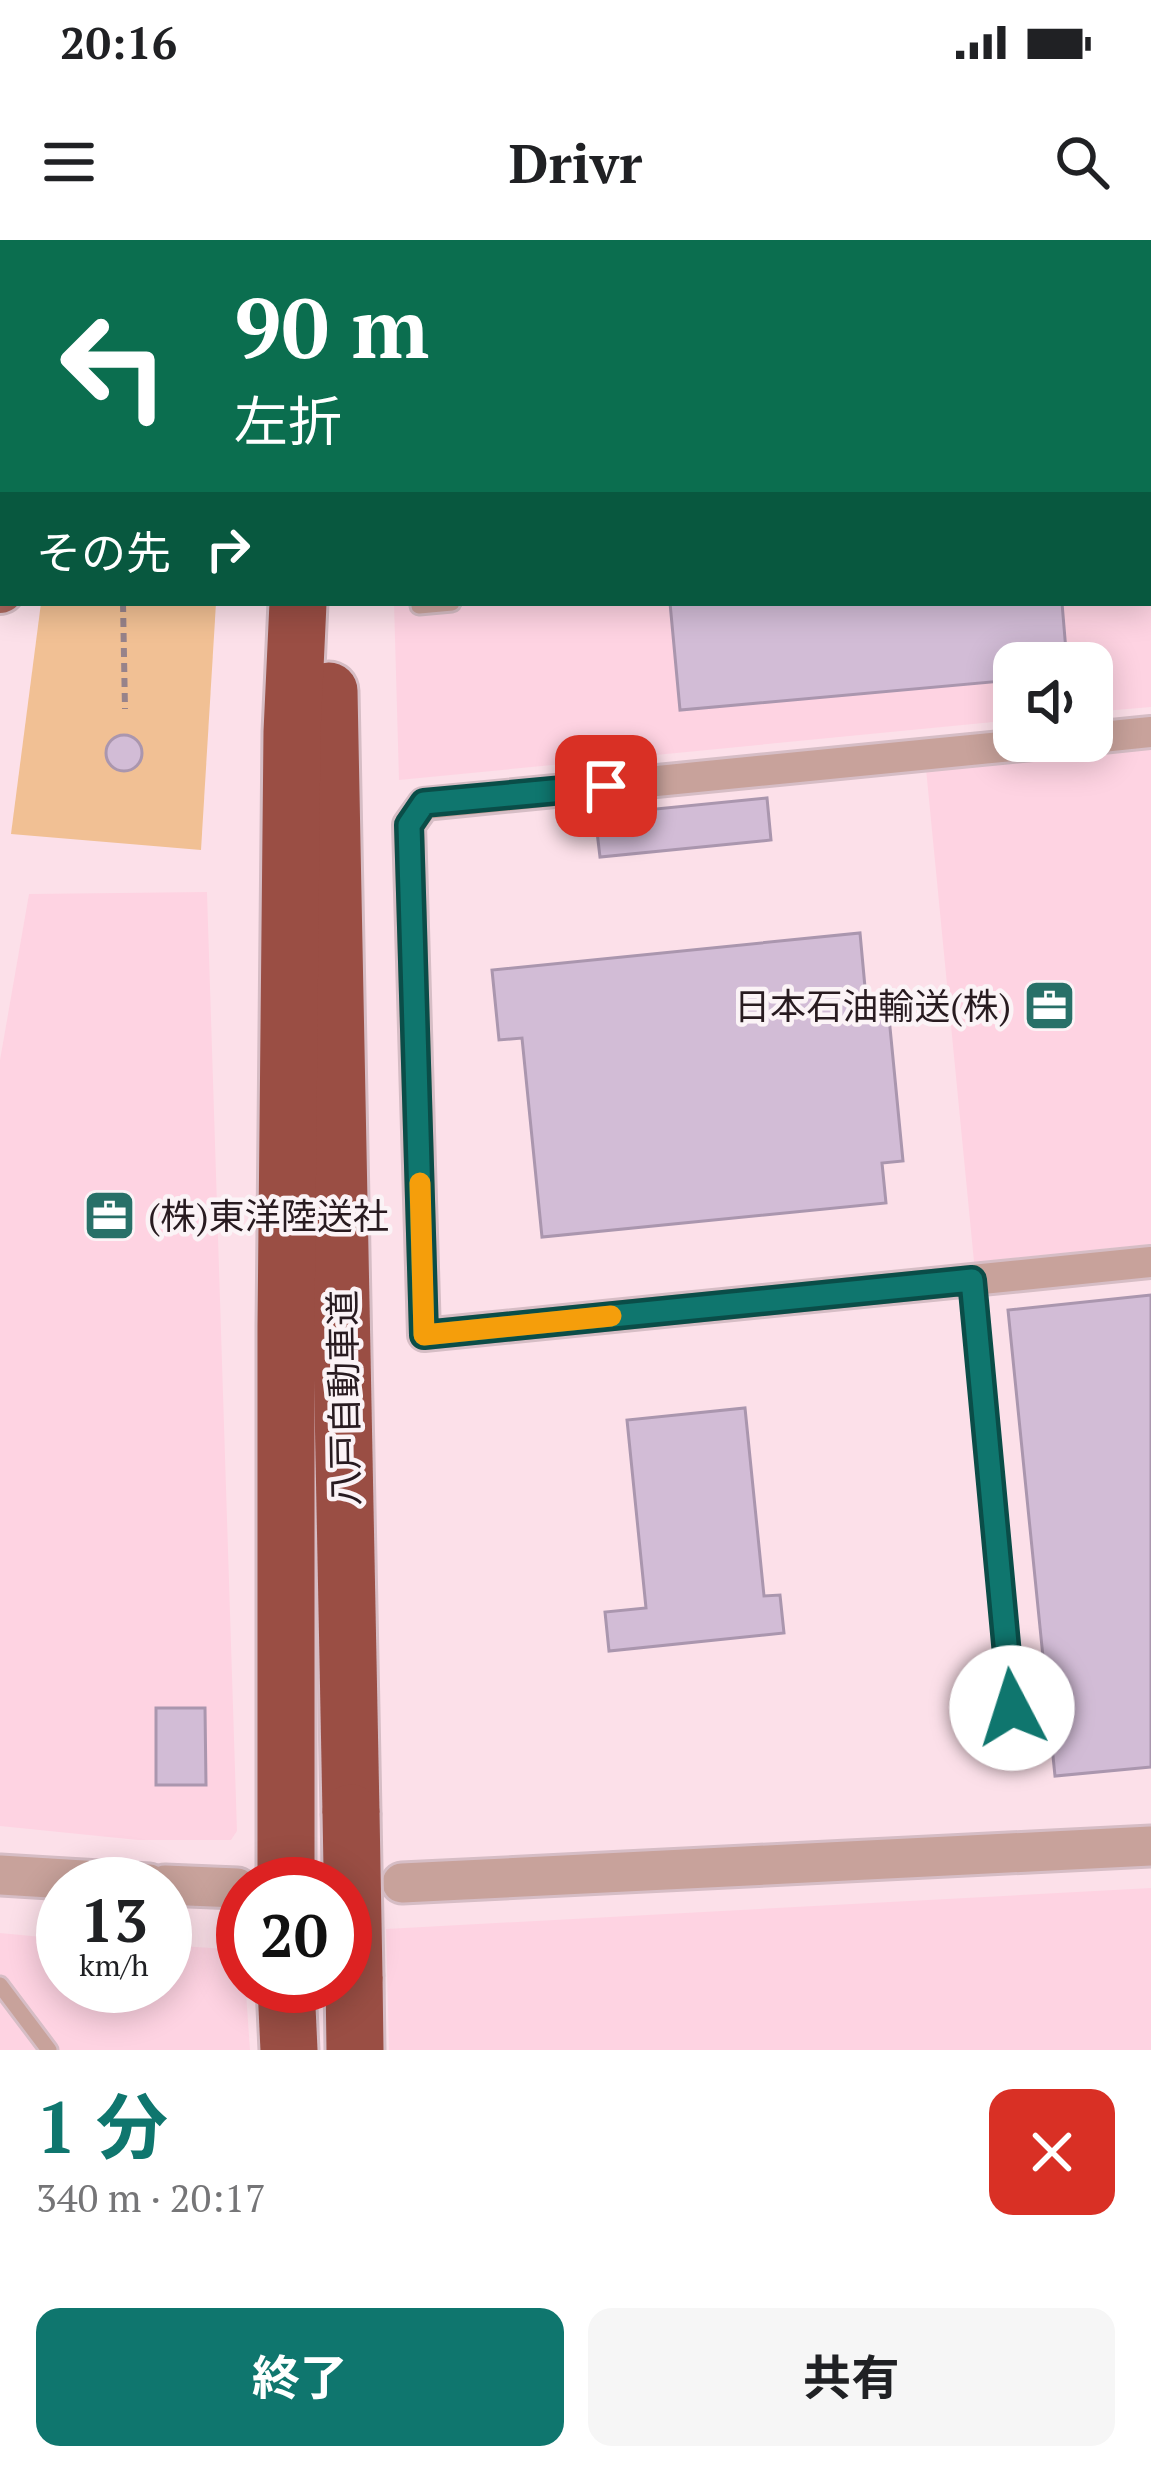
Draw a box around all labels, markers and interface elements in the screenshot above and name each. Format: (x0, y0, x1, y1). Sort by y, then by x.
text: 20:16 (60, 12, 177, 72)
text: Drivr (509, 127, 642, 198)
icon: menu (36, 129, 102, 195)
icon: search (1049, 129, 1115, 195)
text: 90 m (234, 271, 429, 382)
icon: left (36, 288, 192, 444)
text: 左折 (234, 385, 342, 456)
icon: right (195, 516, 261, 582)
text: その先 (36, 522, 171, 582)
map controls (993, 642, 1113, 762)
button: sound (993, 642, 1113, 762)
pin (555, 735, 657, 837)
icon: arrive (573, 753, 639, 819)
office icon: 日本石油輸送(株) (1022, 978, 1078, 1034)
place label: 日本石油輸送(株) (734, 982, 1011, 1029)
office icon: (株)東洋陸送社 (81, 1188, 137, 1244)
place label: (株)東洋陸送社 (148, 1192, 389, 1239)
street label: 八戸自動車道 (318, 1290, 369, 1506)
position arrow (949, 1645, 1075, 1771)
speed limit sign: 20 (216, 1857, 372, 2013)
text: 13 (80, 1880, 148, 1959)
text: km/h (79, 1945, 149, 1985)
text: 1 分 (36, 2078, 168, 2174)
button: close (989, 2089, 1115, 2215)
text: 340 m · 20:17 (36, 2171, 266, 2223)
button: 終了 (36, 2308, 564, 2446)
button: 共有 (588, 2308, 1115, 2446)

